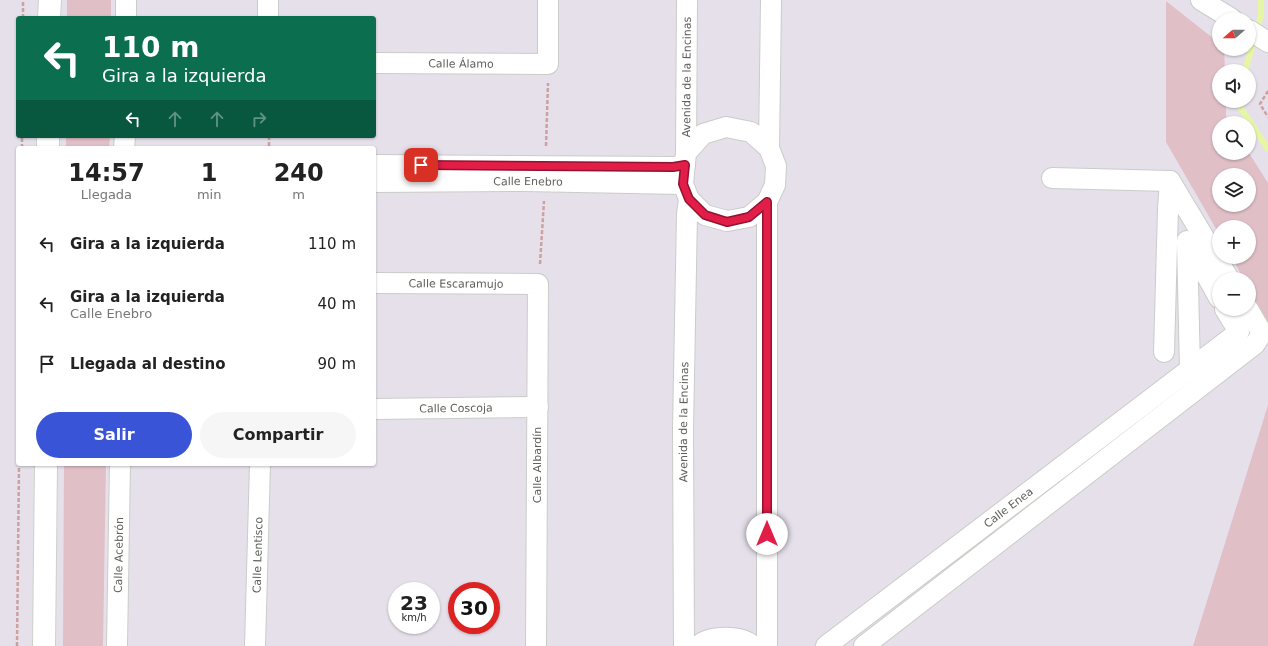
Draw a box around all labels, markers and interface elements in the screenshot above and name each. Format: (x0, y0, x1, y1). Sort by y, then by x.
north arrow (1212, 12, 1256, 56)
map controls (1212, 12, 1256, 316)
street label: Avenida de la Encinas (680, 16, 694, 137)
text: 110 m (102, 31, 199, 64)
icon: left (36, 32, 88, 84)
street label: Calle Álamo (428, 57, 494, 71)
button: sound (1212, 64, 1256, 108)
text: Gira a la izquierda (102, 65, 267, 86)
icon: left (122, 108, 144, 130)
icon: ahead (164, 108, 186, 130)
icon: ahead (206, 108, 228, 130)
icon: right (248, 108, 270, 130)
button: search (1212, 116, 1256, 160)
pin (404, 148, 438, 182)
icon: arrive (410, 154, 432, 176)
text: 14:57 (68, 159, 145, 187)
text: 1 (201, 159, 217, 187)
text: 240 (274, 159, 324, 187)
button: layers (1212, 168, 1256, 212)
street label: Calle Enebro (493, 175, 563, 189)
text: Llegada (81, 187, 132, 202)
text: min (197, 187, 221, 202)
text: m (292, 187, 305, 202)
button: + (1212, 220, 1256, 264)
icon: left (36, 233, 58, 255)
text: Gira a la izquierda (70, 235, 225, 253)
text: 110 m (308, 235, 356, 253)
button: − (1212, 272, 1256, 316)
street label: Calle Escaramujo (408, 277, 504, 291)
text: Gira a la izquierda (70, 288, 225, 306)
icon: left (36, 293, 58, 315)
text: 40 m (318, 295, 356, 313)
text: Calle Enebro (70, 306, 152, 321)
icon: arrive (36, 353, 58, 375)
text: Llegada al destino (70, 355, 225, 373)
text: 90 m (318, 355, 356, 373)
street label: Avenida de la Encinas (677, 361, 691, 482)
street label: Calle Coscoja (419, 402, 493, 415)
button: Salir (36, 412, 192, 458)
button: Compartir (200, 412, 356, 458)
street label: Calle Albardín (531, 427, 544, 503)
street label: Calle Enea (981, 485, 1036, 531)
position arrow (746, 513, 788, 555)
street label: Calle Lentisco (250, 516, 266, 593)
street label: Calle Acebrón (112, 517, 126, 593)
speed limit sign: 30 (448, 582, 500, 634)
text: 23 (400, 591, 428, 615)
text: km/h (401, 612, 427, 623)

